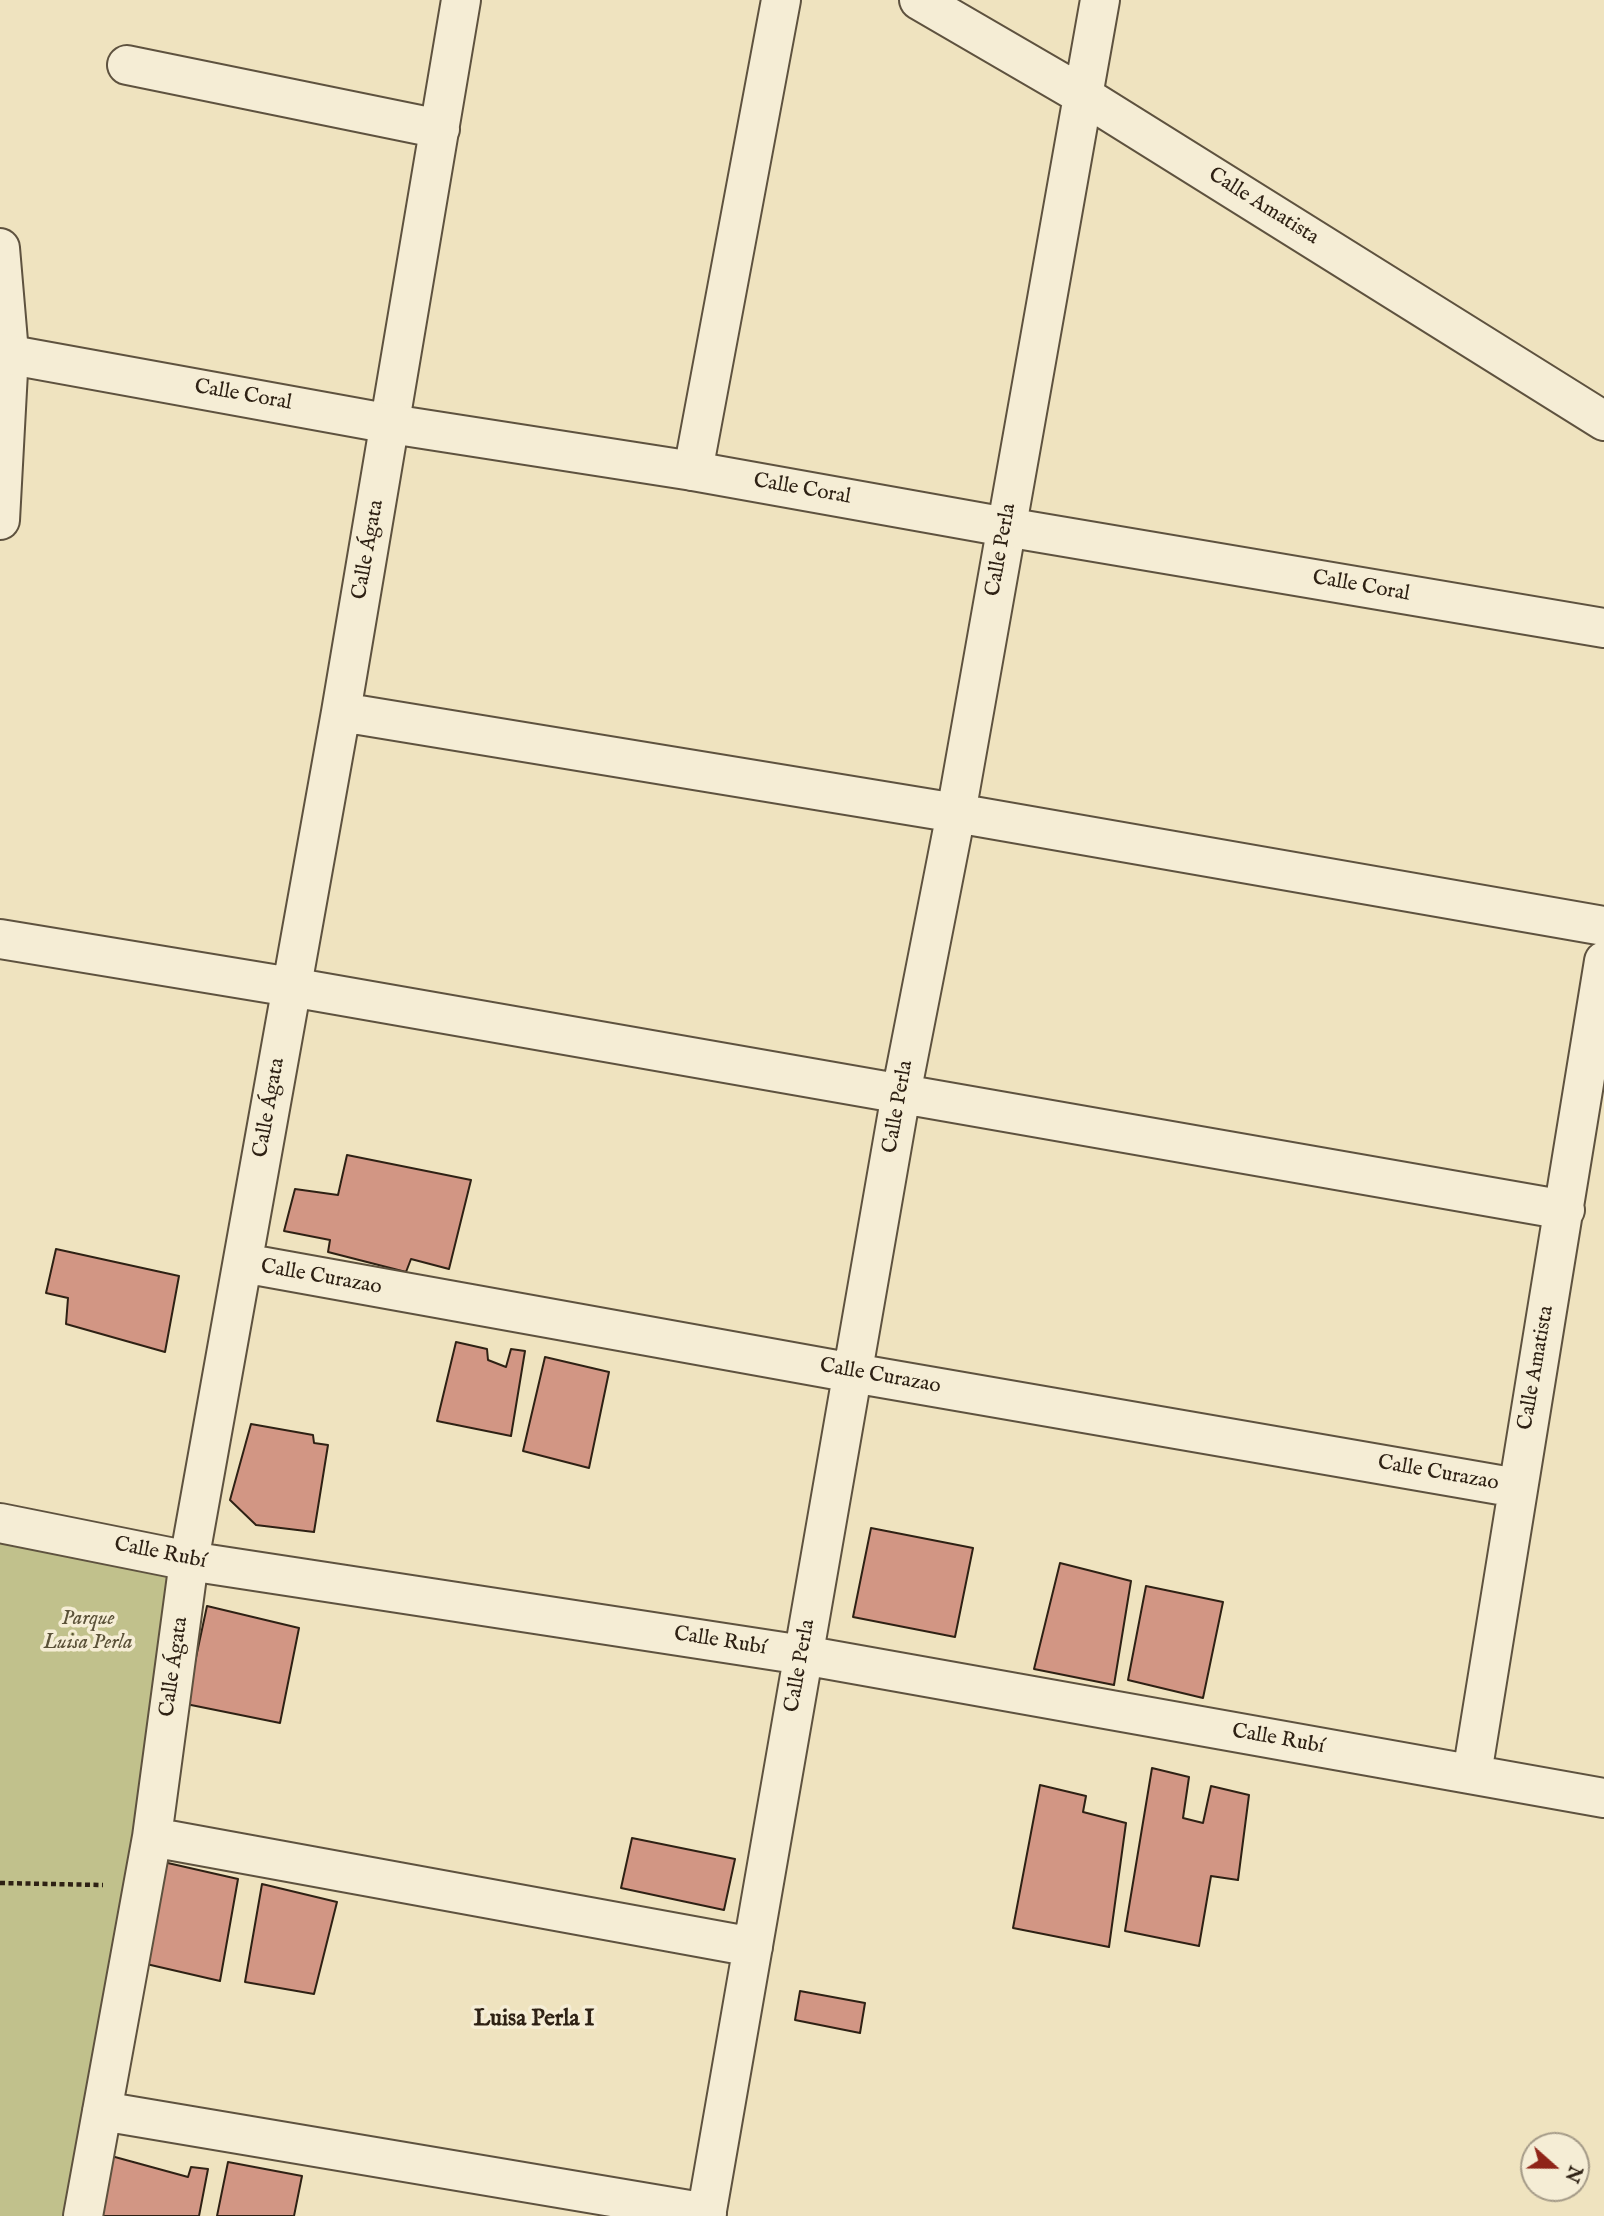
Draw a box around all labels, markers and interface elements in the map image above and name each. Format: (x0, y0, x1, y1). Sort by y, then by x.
street label: Calle Amatista (1203, 163, 1323, 251)
street label: Calle Coral (192, 375, 294, 417)
street label: Calle Coral (751, 469, 853, 511)
street label: Calle Ágata (348, 498, 390, 602)
street label: Calle Perla (981, 502, 1023, 598)
street label: Calle Coral (1310, 566, 1412, 608)
street label: Calle Ágata (249, 1056, 291, 1160)
street label: Calle Perla (878, 1059, 920, 1155)
street label: Calle Curazao (258, 1255, 384, 1301)
street label: Calle Amatista (1514, 1304, 1560, 1432)
street label: Calle Curazao (817, 1354, 943, 1400)
street label: Calle Curazao (1375, 1451, 1501, 1497)
street label: Calle Rubí (112, 1533, 208, 1575)
park label: Parque Luisa Perla (43, 1607, 133, 1657)
street label: Calle Ágata (156, 1615, 194, 1719)
street label: Calle Perla (780, 1618, 822, 1714)
street label: Calle Rubí (672, 1622, 768, 1662)
street label: Calle Rubí (1230, 1719, 1326, 1761)
district label: Luisa Perla I (474, 2006, 594, 2034)
north arrow (1520, 2132, 1590, 2202)
text: N (1559, 2162, 1587, 2186)

